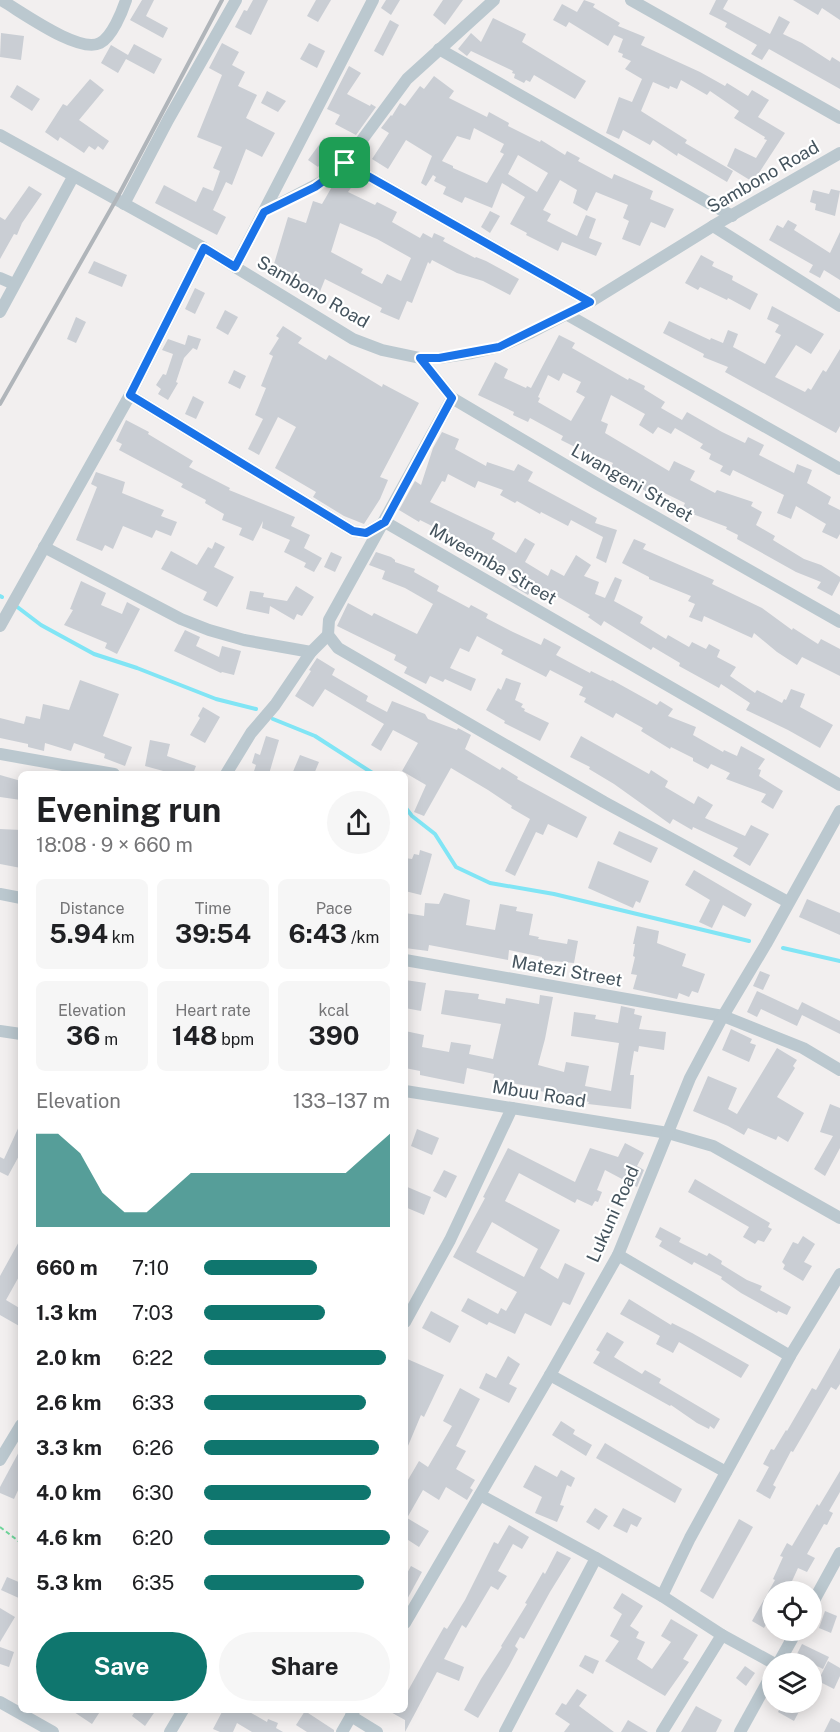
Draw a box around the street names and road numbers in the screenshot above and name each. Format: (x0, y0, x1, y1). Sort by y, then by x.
street label: Sambono Road (703, 136, 823, 217)
street label: Sambono Road (253, 251, 373, 332)
street label: Lwangeni Street (568, 439, 697, 526)
street label: Mweemba Street (426, 519, 561, 608)
street label: Matezi Street (510, 950, 624, 991)
street label: Mbuu Road (491, 1076, 587, 1111)
street label: Lukuni Road (582, 1162, 643, 1265)

